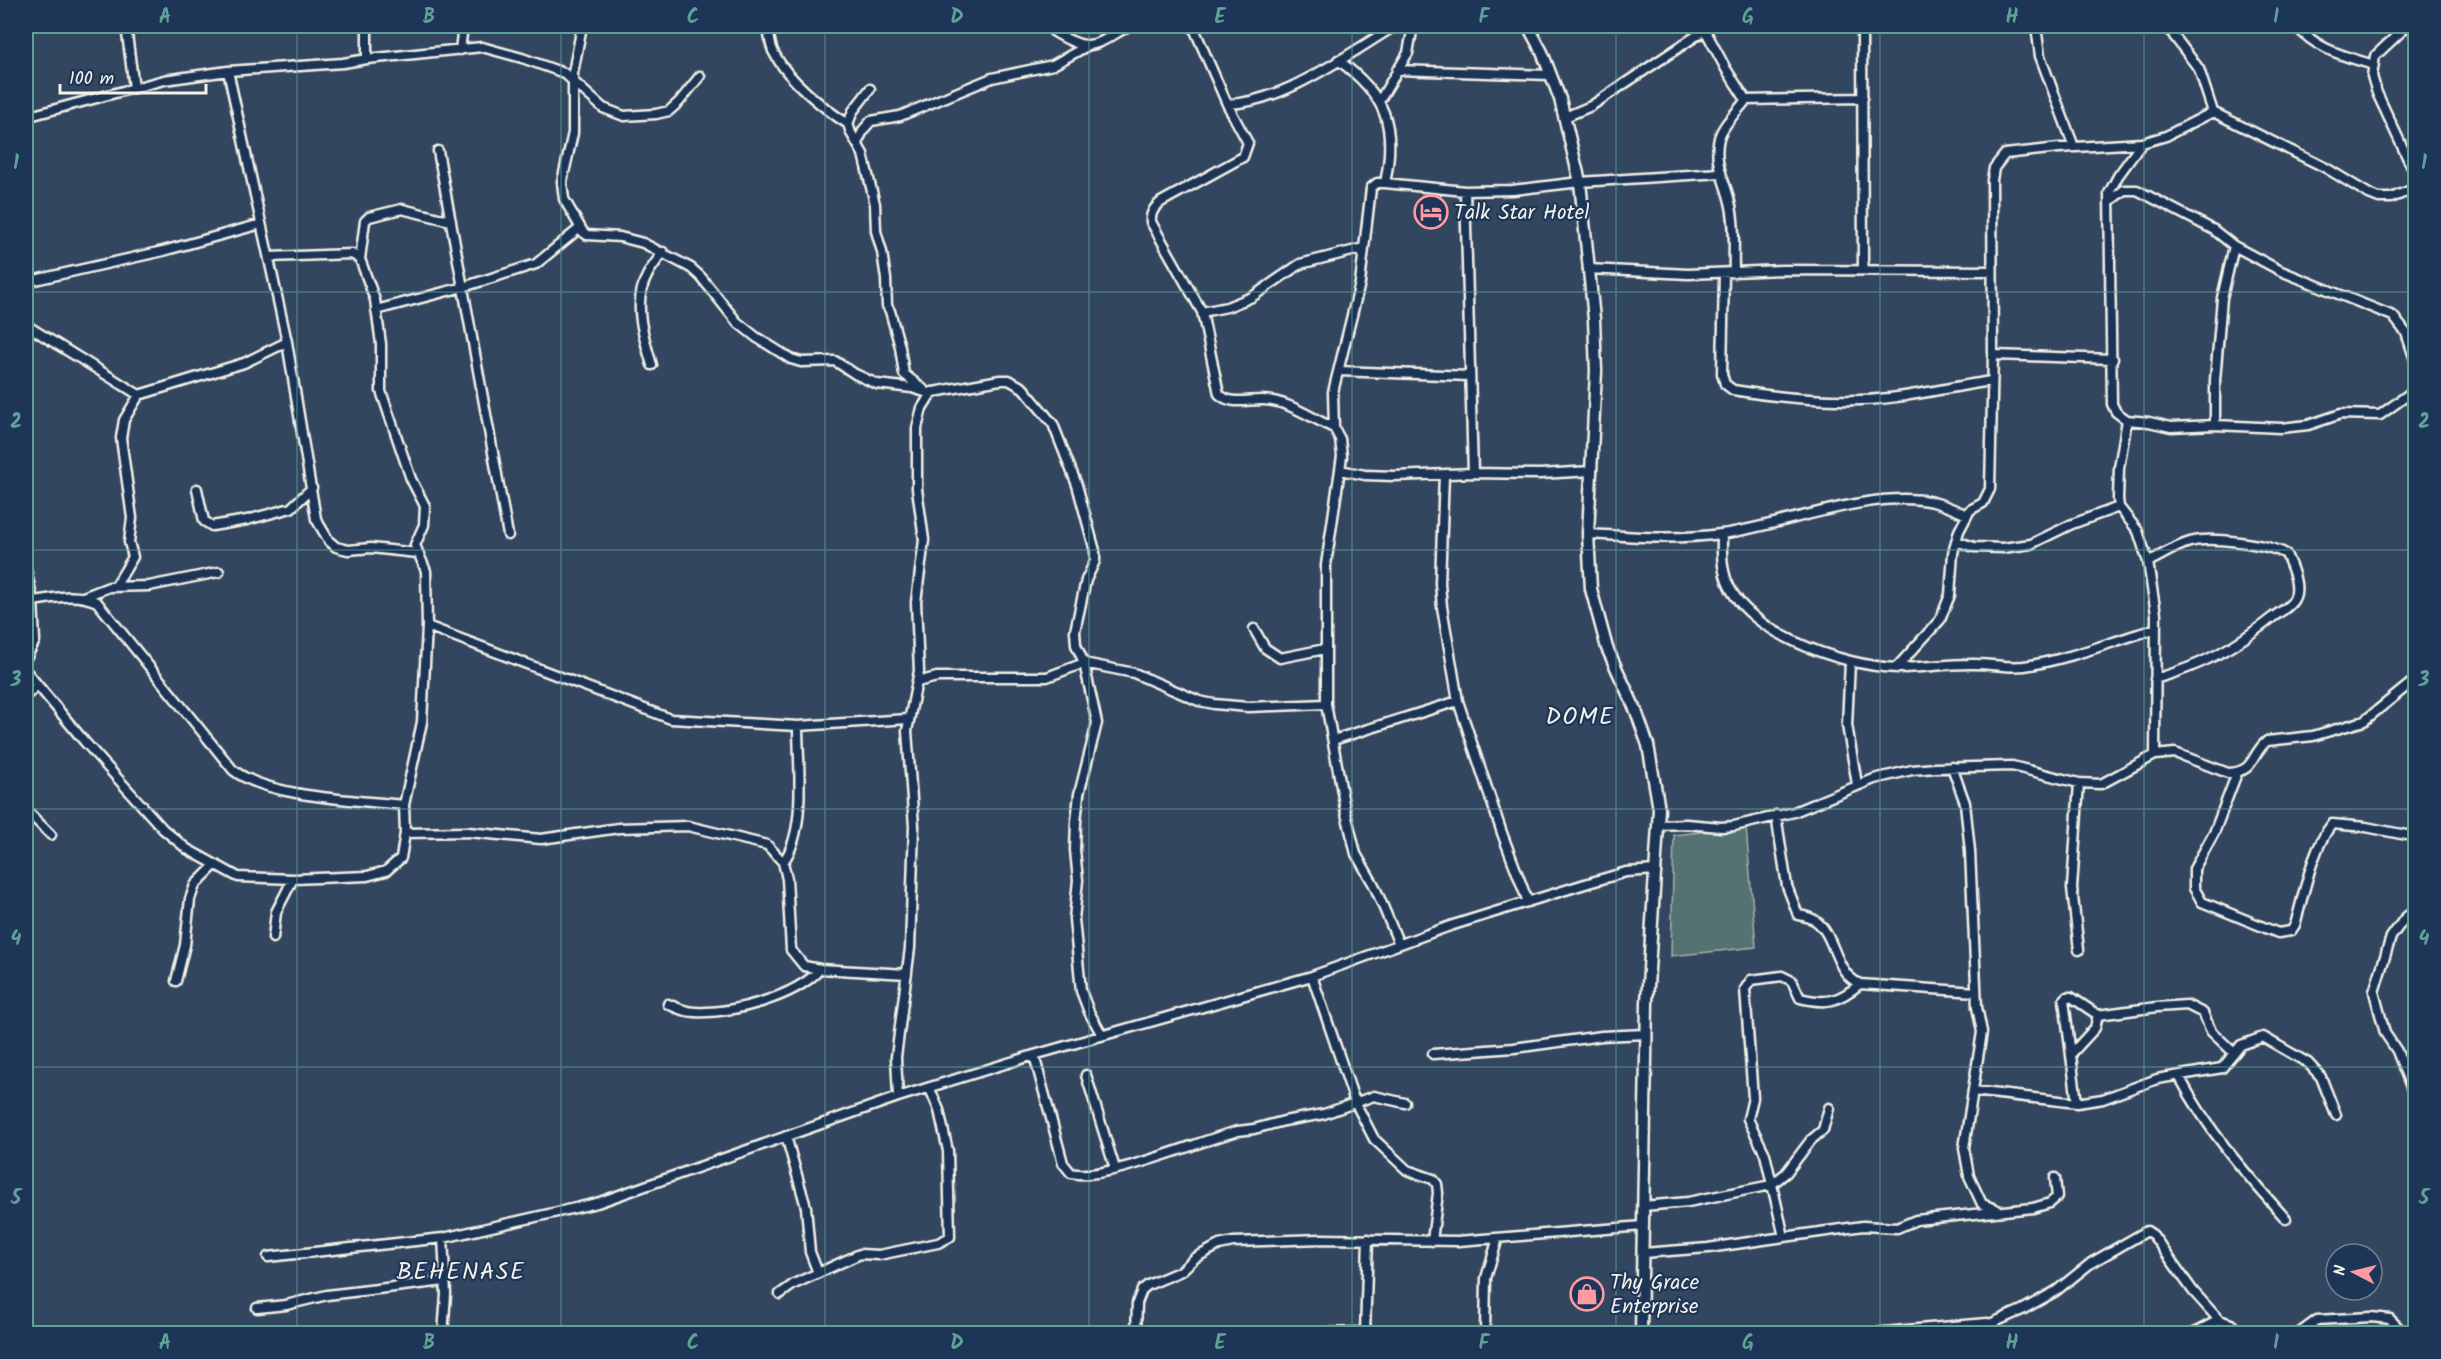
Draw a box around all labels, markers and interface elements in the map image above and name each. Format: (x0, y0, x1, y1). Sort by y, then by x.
text: A (159, 2, 171, 34)
text: B (423, 2, 435, 34)
text: C (687, 2, 699, 34)
text: D (950, 2, 964, 34)
text: E (1214, 2, 1226, 34)
text: F (1479, 2, 1491, 34)
text: G (1742, 2, 1754, 34)
text: H (2005, 2, 2019, 34)
text: I (2273, 2, 2279, 34)
scale bar (60, 57, 206, 95)
text: 100 m (69, 65, 114, 94)
text: 1 (13, 148, 19, 180)
text: 1 (2421, 148, 2427, 180)
hotel icon: Talk Star Hotel (1413, 194, 1449, 230)
place label: Talk Star Hotel (1454, 197, 1589, 230)
text: 2 (10, 407, 22, 439)
text: 2 (2418, 407, 2430, 439)
text: 3 (10, 665, 22, 697)
text: 3 (2418, 665, 2430, 697)
district label: DOME (1545, 698, 1615, 737)
text: 4 (11, 924, 22, 956)
text: 4 (2419, 924, 2430, 956)
text: 5 (10, 1183, 23, 1215)
text: 5 (2418, 1183, 2431, 1215)
north arrow (2324, 1242, 2384, 1302)
district label: BEHENASE (396, 1253, 526, 1292)
text: N (2328, 1264, 2354, 1277)
place label: Thy Grace Enterprise (1610, 1267, 1700, 1324)
shop icon: Thy Grace Enterprise (1569, 1276, 1605, 1312)
text: A (159, 1328, 171, 1359)
text: B (423, 1328, 435, 1359)
text: C (687, 1328, 699, 1359)
text: D (950, 1328, 964, 1359)
text: E (1214, 1328, 1226, 1359)
text: F (1479, 1328, 1491, 1359)
text: G (1742, 1328, 1754, 1359)
text: H (2005, 1328, 2019, 1359)
text: I (2273, 1328, 2279, 1359)

